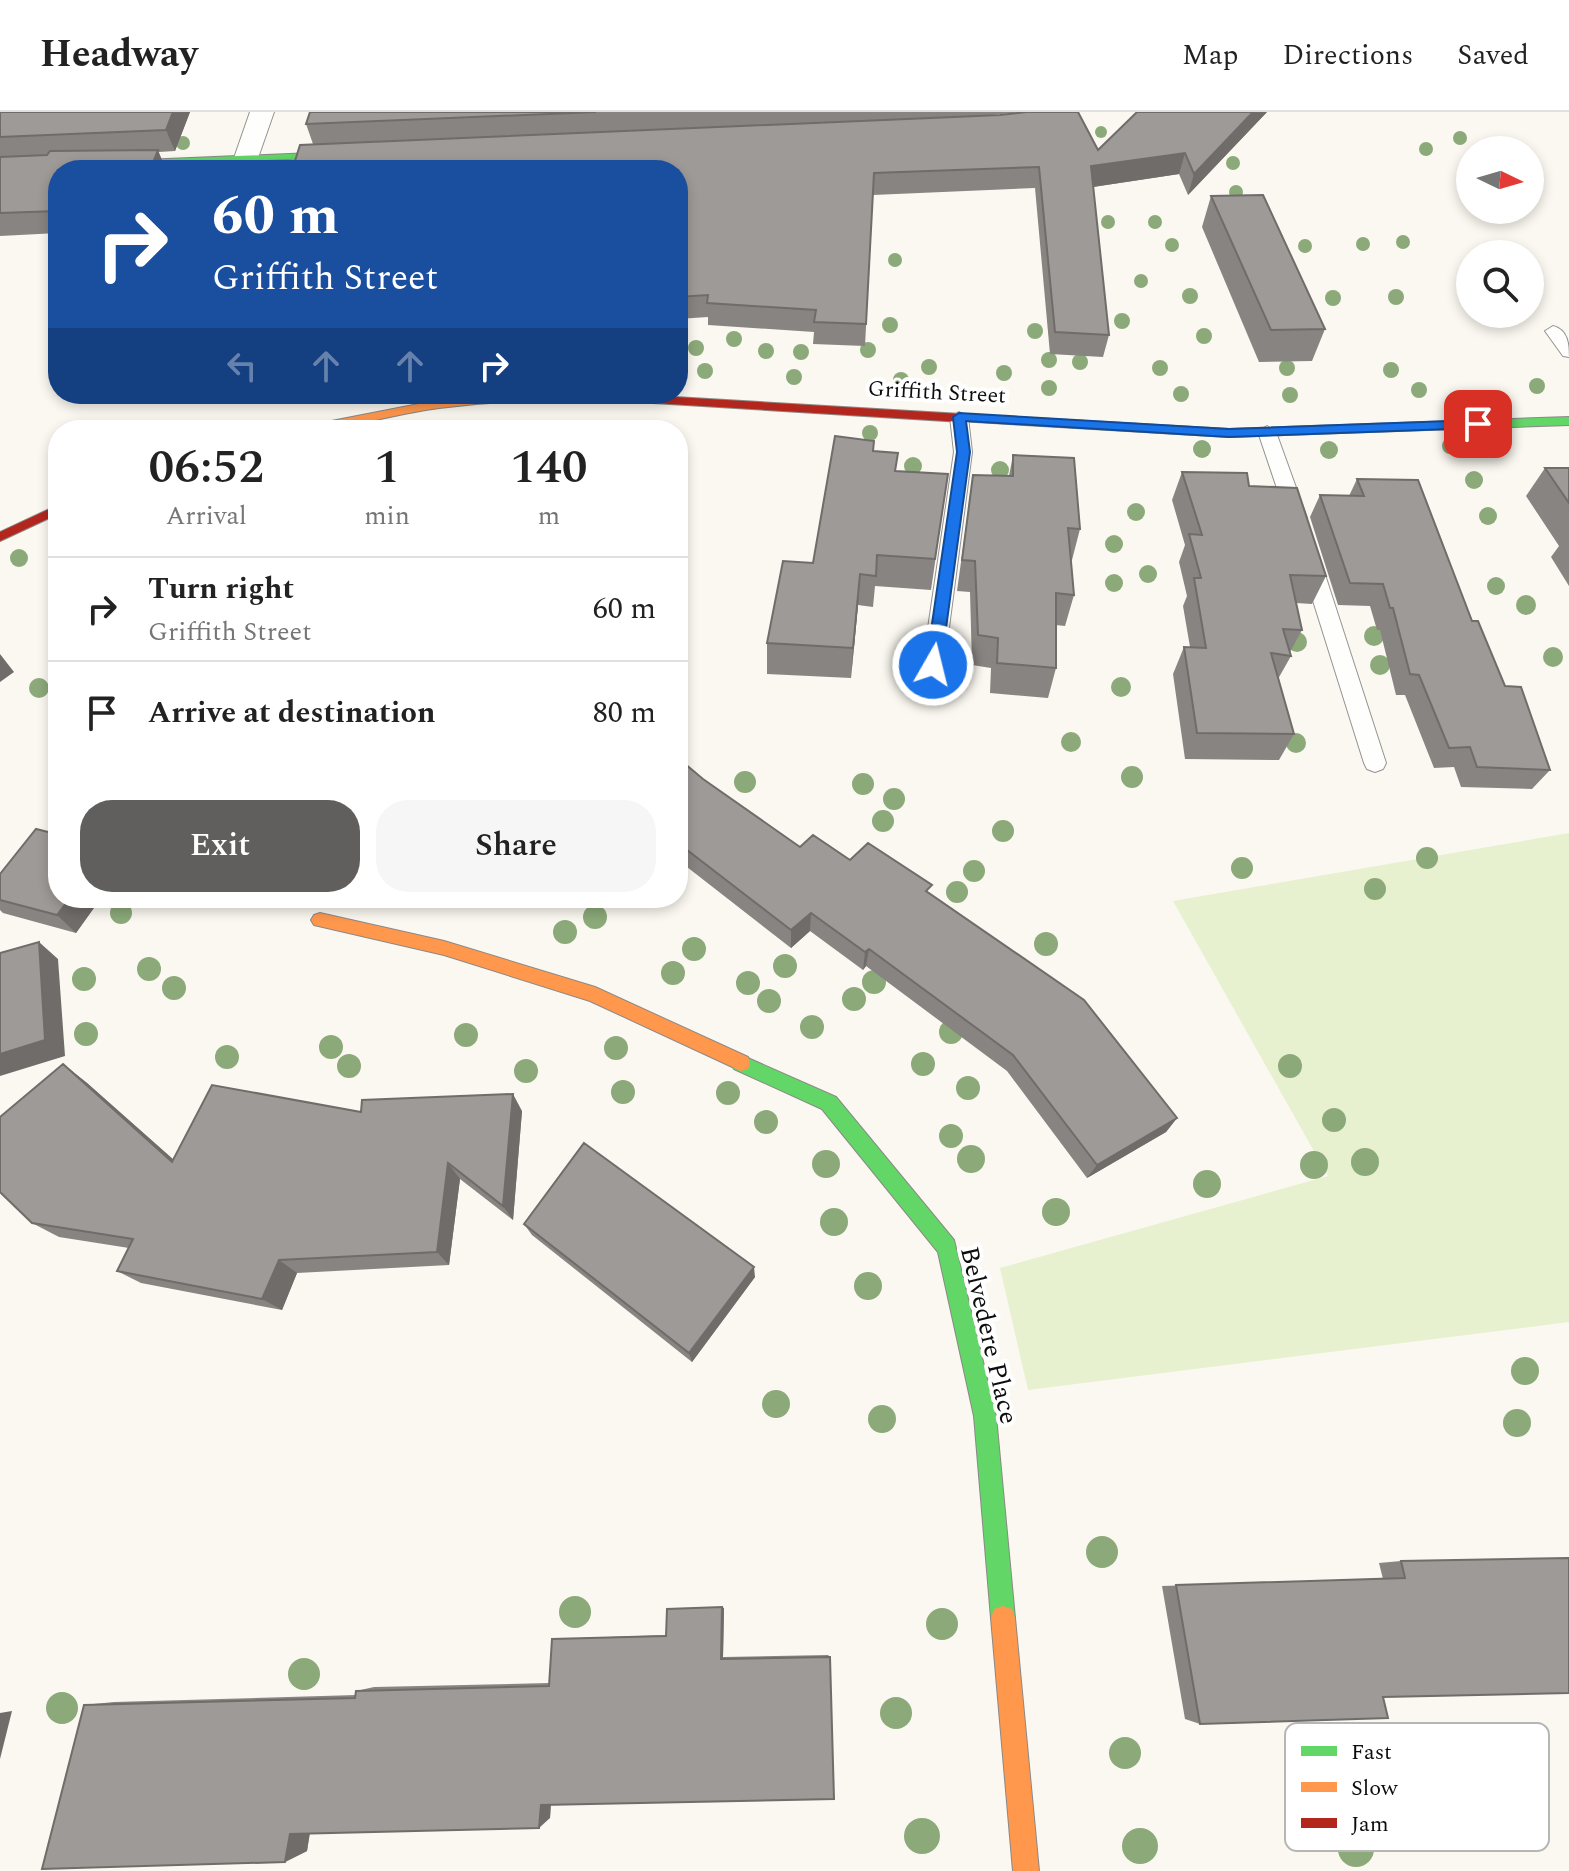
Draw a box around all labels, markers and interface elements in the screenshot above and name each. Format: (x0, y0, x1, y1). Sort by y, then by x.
text: Headway (40, 26, 198, 84)
text: Map (1182, 34, 1239, 77)
text: Directions (1283, 34, 1413, 77)
text: Saved (1457, 34, 1529, 77)
north arrow (1456, 136, 1544, 224)
map controls (1456, 136, 1544, 328)
text: 60 m (212, 174, 339, 259)
icon: right (80, 192, 184, 296)
button: search (1456, 240, 1544, 328)
text: Griffith Street (212, 251, 438, 306)
icon: left (220, 344, 264, 388)
icon: ahead (304, 344, 348, 388)
icon: ahead (388, 344, 432, 388)
icon: right (472, 344, 516, 388)
street label: Griffith Street (867, 372, 1007, 413)
pin (1444, 390, 1512, 458)
icon: arrive (1456, 402, 1500, 446)
text: 06:52 (148, 431, 264, 504)
text: 1 (374, 431, 400, 504)
text: 140 (510, 431, 588, 504)
text: Arrival (166, 496, 247, 536)
text: min (364, 496, 410, 536)
text: m (538, 496, 560, 536)
text: Turn right (148, 566, 294, 612)
text: 60 m (593, 586, 656, 632)
icon: right (80, 587, 124, 631)
text: Griffith Street (148, 612, 311, 652)
position arrow (891, 623, 975, 707)
text: Arrive at destination (148, 690, 435, 736)
text: 80 m (593, 690, 656, 736)
icon: arrive (80, 691, 124, 735)
button: Exit (80, 800, 360, 892)
button: Share (376, 800, 656, 892)
street label: Belvedere Place (949, 1242, 1029, 1428)
legend (1285, 1723, 1549, 1851)
text: Fast (1351, 1736, 1392, 1769)
text: Slow (1351, 1772, 1399, 1805)
text: Jam (1351, 1808, 1389, 1841)

